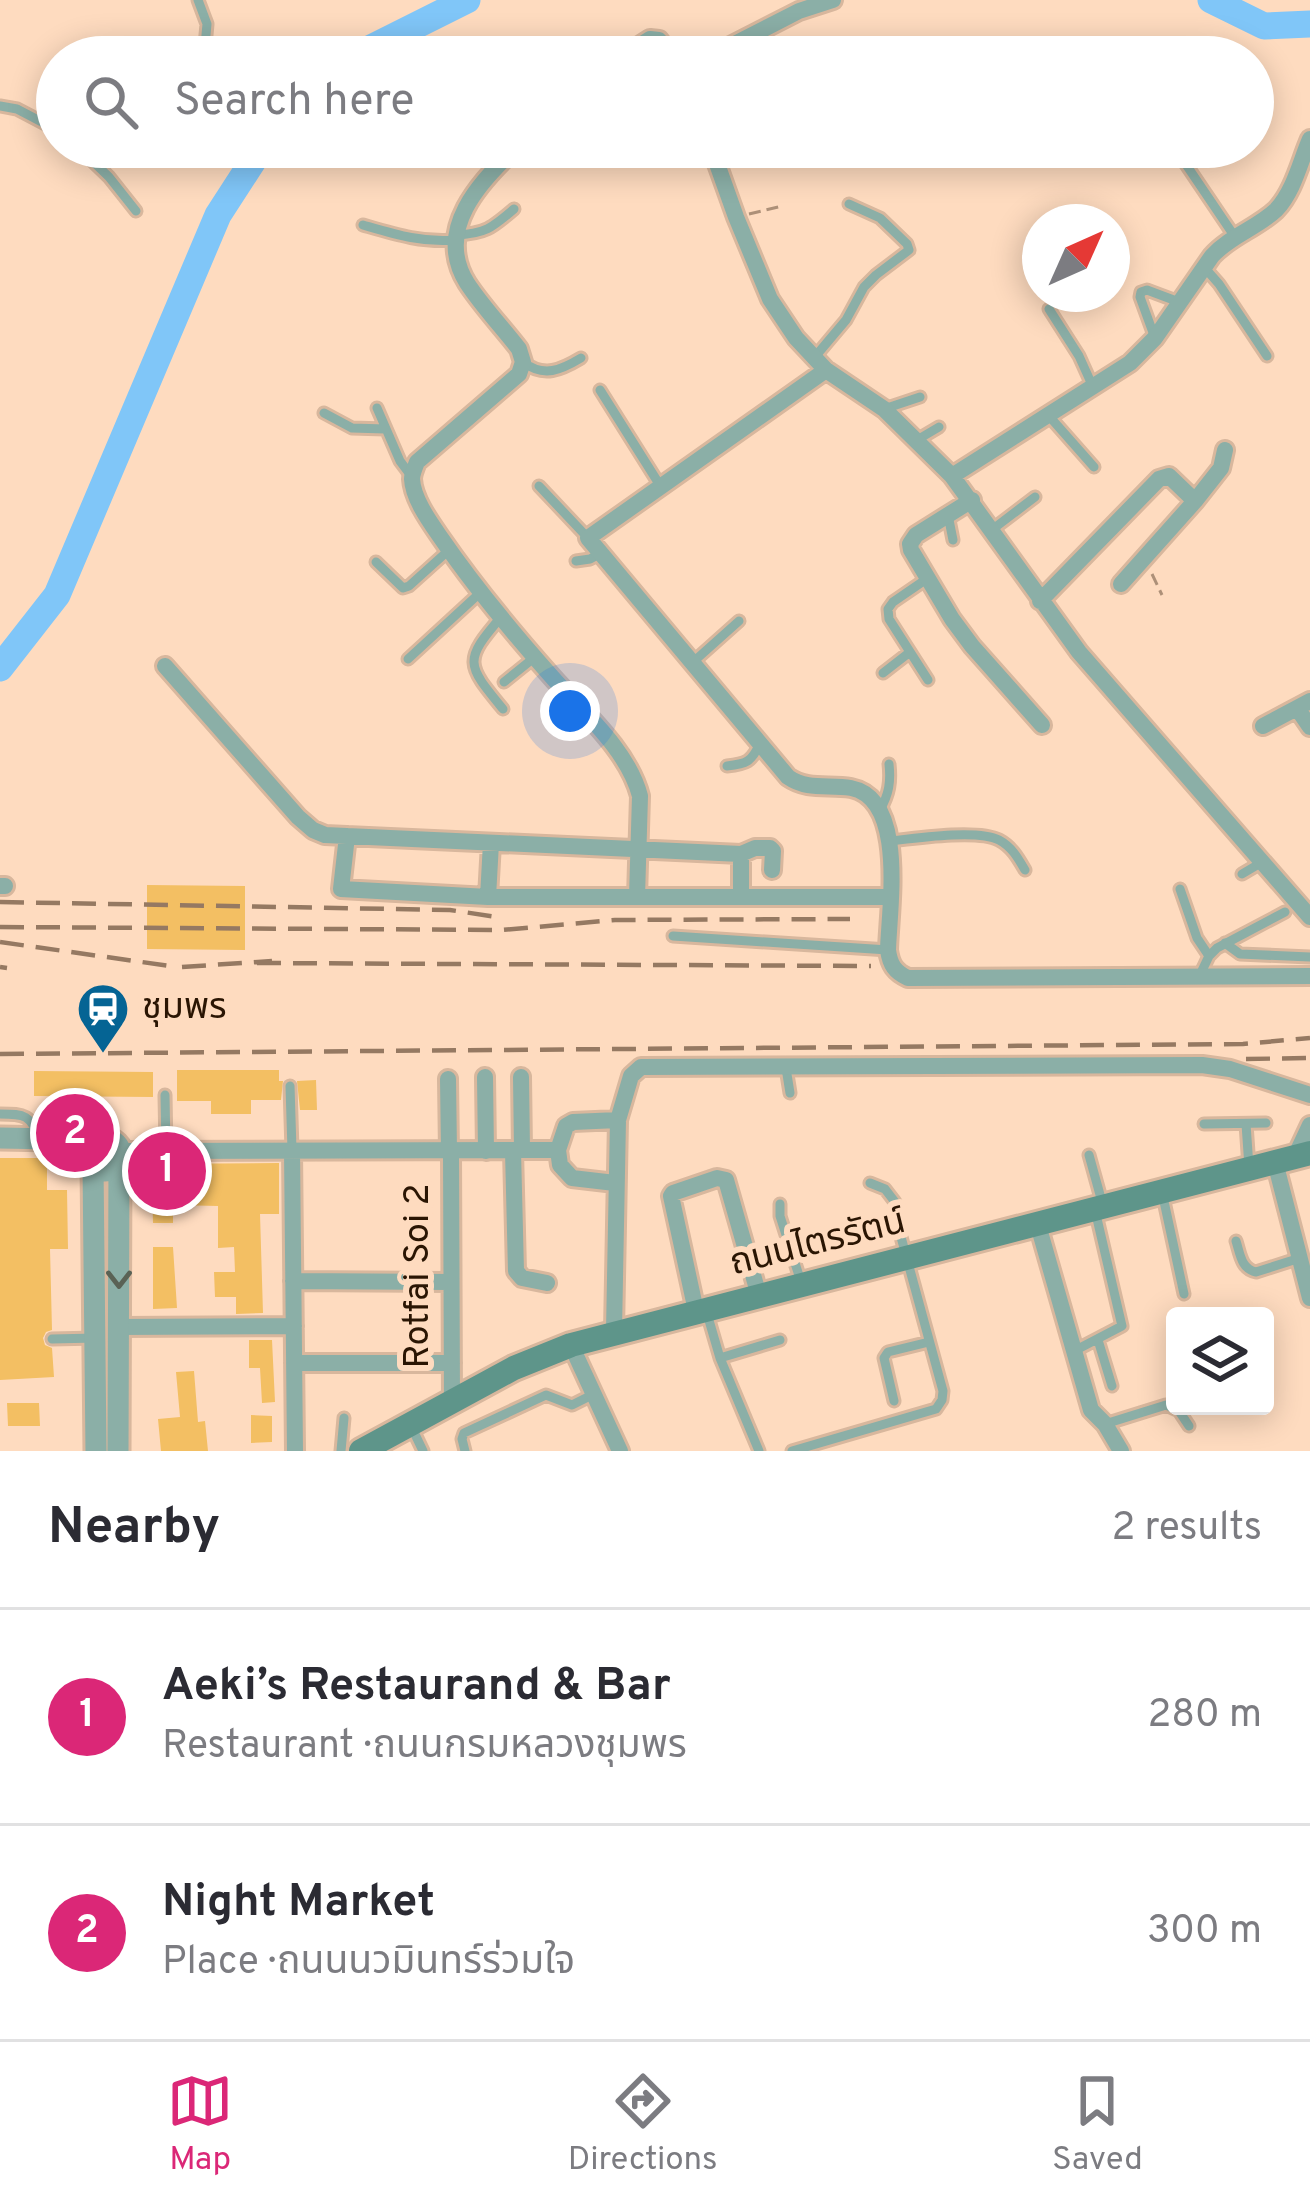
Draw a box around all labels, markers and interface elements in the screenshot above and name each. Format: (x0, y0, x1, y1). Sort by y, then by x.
search box (36, 36, 1274, 168)
icon: search (78, 69, 144, 135)
text: Search here (174, 74, 414, 131)
north arrow (1022, 204, 1130, 312)
your location (540, 681, 600, 741)
station icon: ชุมพร (75, 981, 131, 1055)
place label: ชุมพร (142, 986, 227, 1032)
pin: 2 (36, 1088, 114, 1178)
pin: 1 (128, 1126, 206, 1216)
street label: Rotfai Soi 2 (396, 1183, 442, 1369)
street label: ถนนไตรรัตน์ (725, 1200, 911, 1288)
one-way arrow (106, 1271, 132, 1289)
map controls (1166, 1307, 1274, 1415)
button: layers (1166, 1307, 1274, 1415)
text: Nearby (48, 1497, 220, 1562)
text: 2 results (1111, 1505, 1262, 1554)
text: Aeki’s Restaurand & Bar (162, 1659, 671, 1716)
text: 1 (79, 1692, 95, 1741)
text: 280 m (1147, 1692, 1262, 1741)
text: Restaurant · ถนนกรมหลวงชุมพร (162, 1723, 687, 1772)
text: Night Market (162, 1875, 435, 1932)
text: 2 (75, 1908, 99, 1957)
text: 300 m (1147, 1908, 1262, 1957)
text: Place · ถนนนวมินทร์ร่วมใจ (162, 1939, 575, 1988)
tab: Map (167, 2068, 233, 2182)
tab: Directions (568, 2068, 718, 2182)
tab: Saved (1052, 2068, 1143, 2182)

